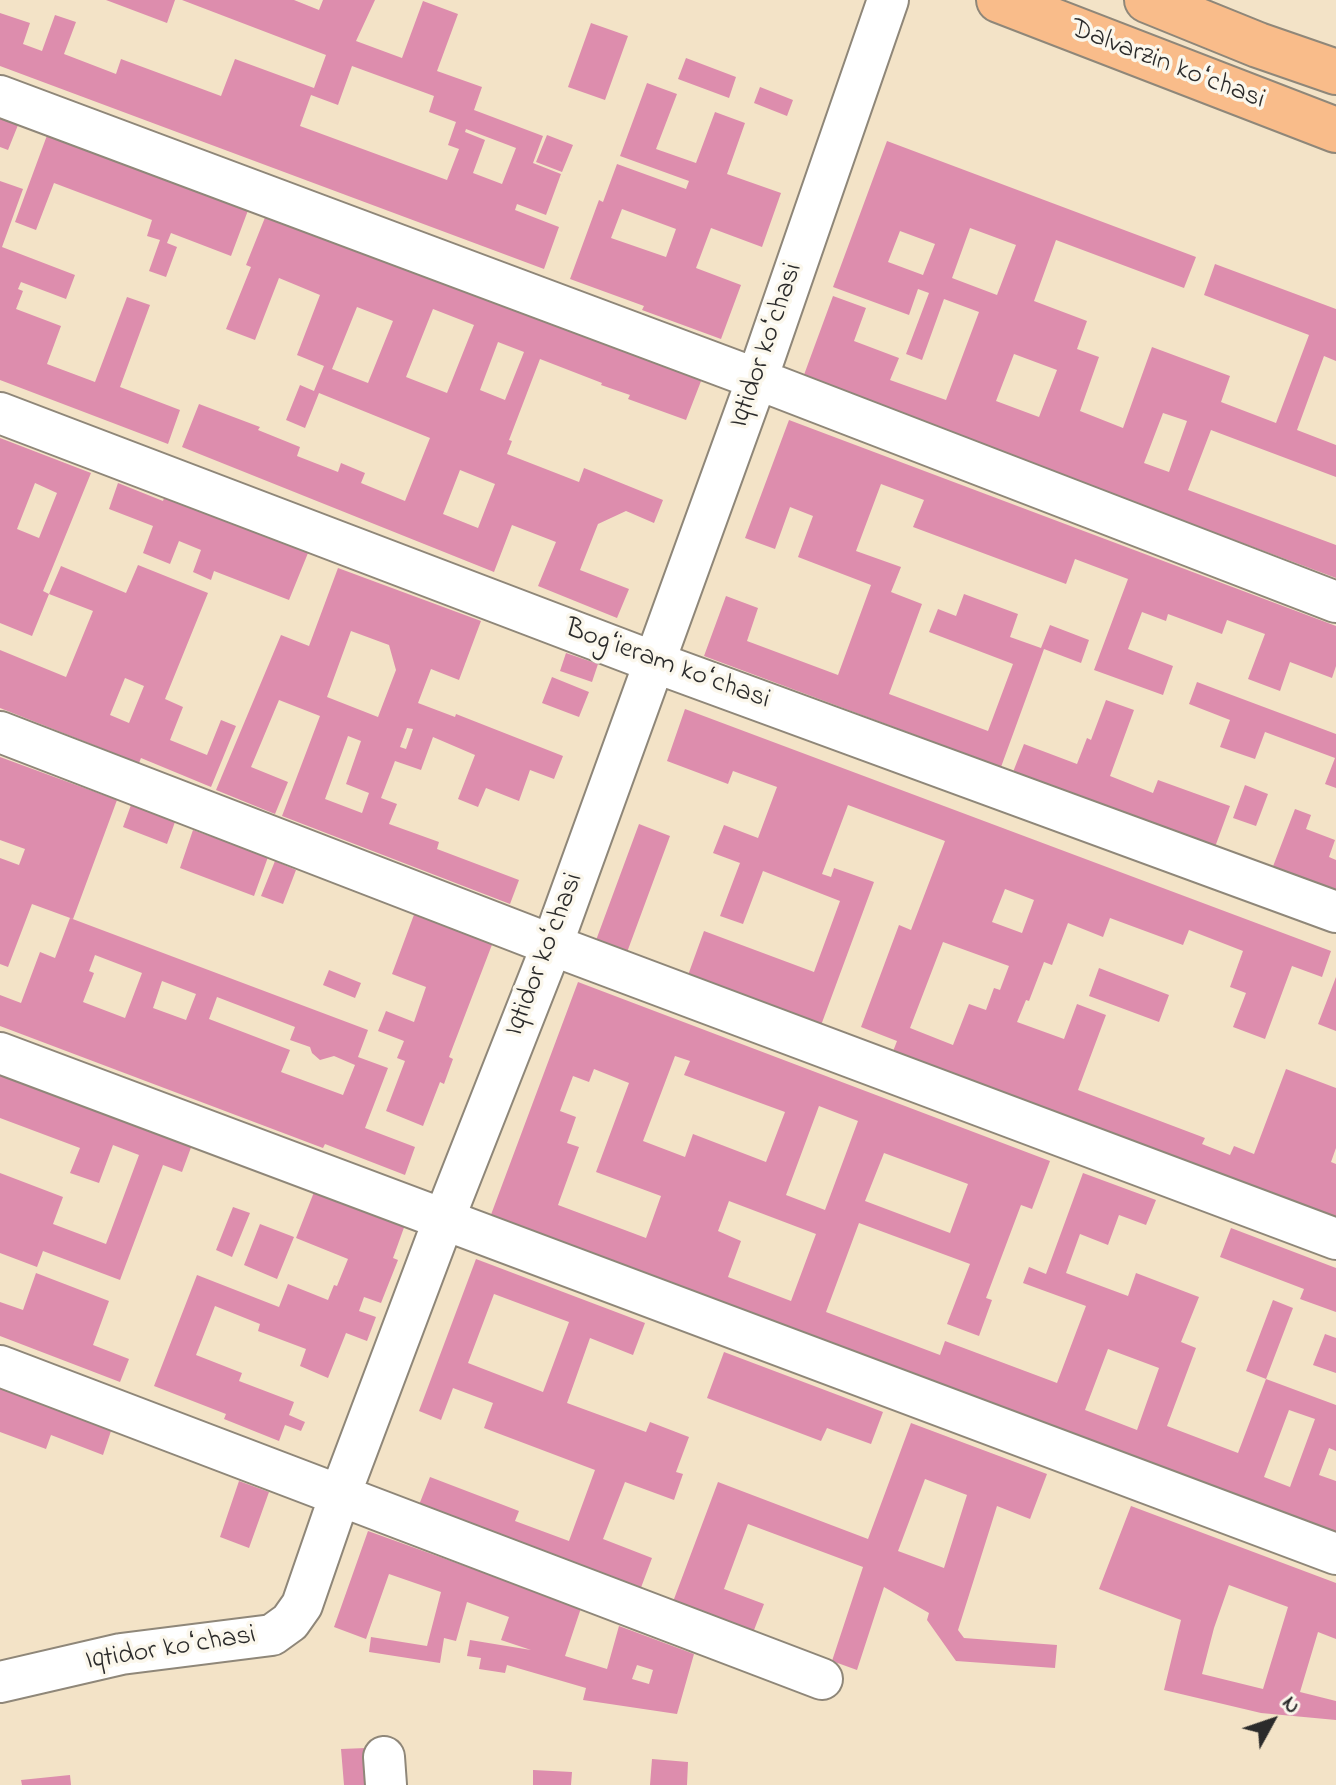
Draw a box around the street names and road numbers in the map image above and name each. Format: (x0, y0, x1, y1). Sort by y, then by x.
street label: Dalvarzin koʻchasi (1065, 13, 1269, 119)
street label: Iqtidor koʻchasi (724, 259, 812, 433)
street label: Bogʻieram koʻchasi (560, 613, 774, 719)
street label: Iqtidor koʻchasi (500, 869, 592, 1041)
street label: Iqtidor koʻchasi (84, 1620, 258, 1680)

